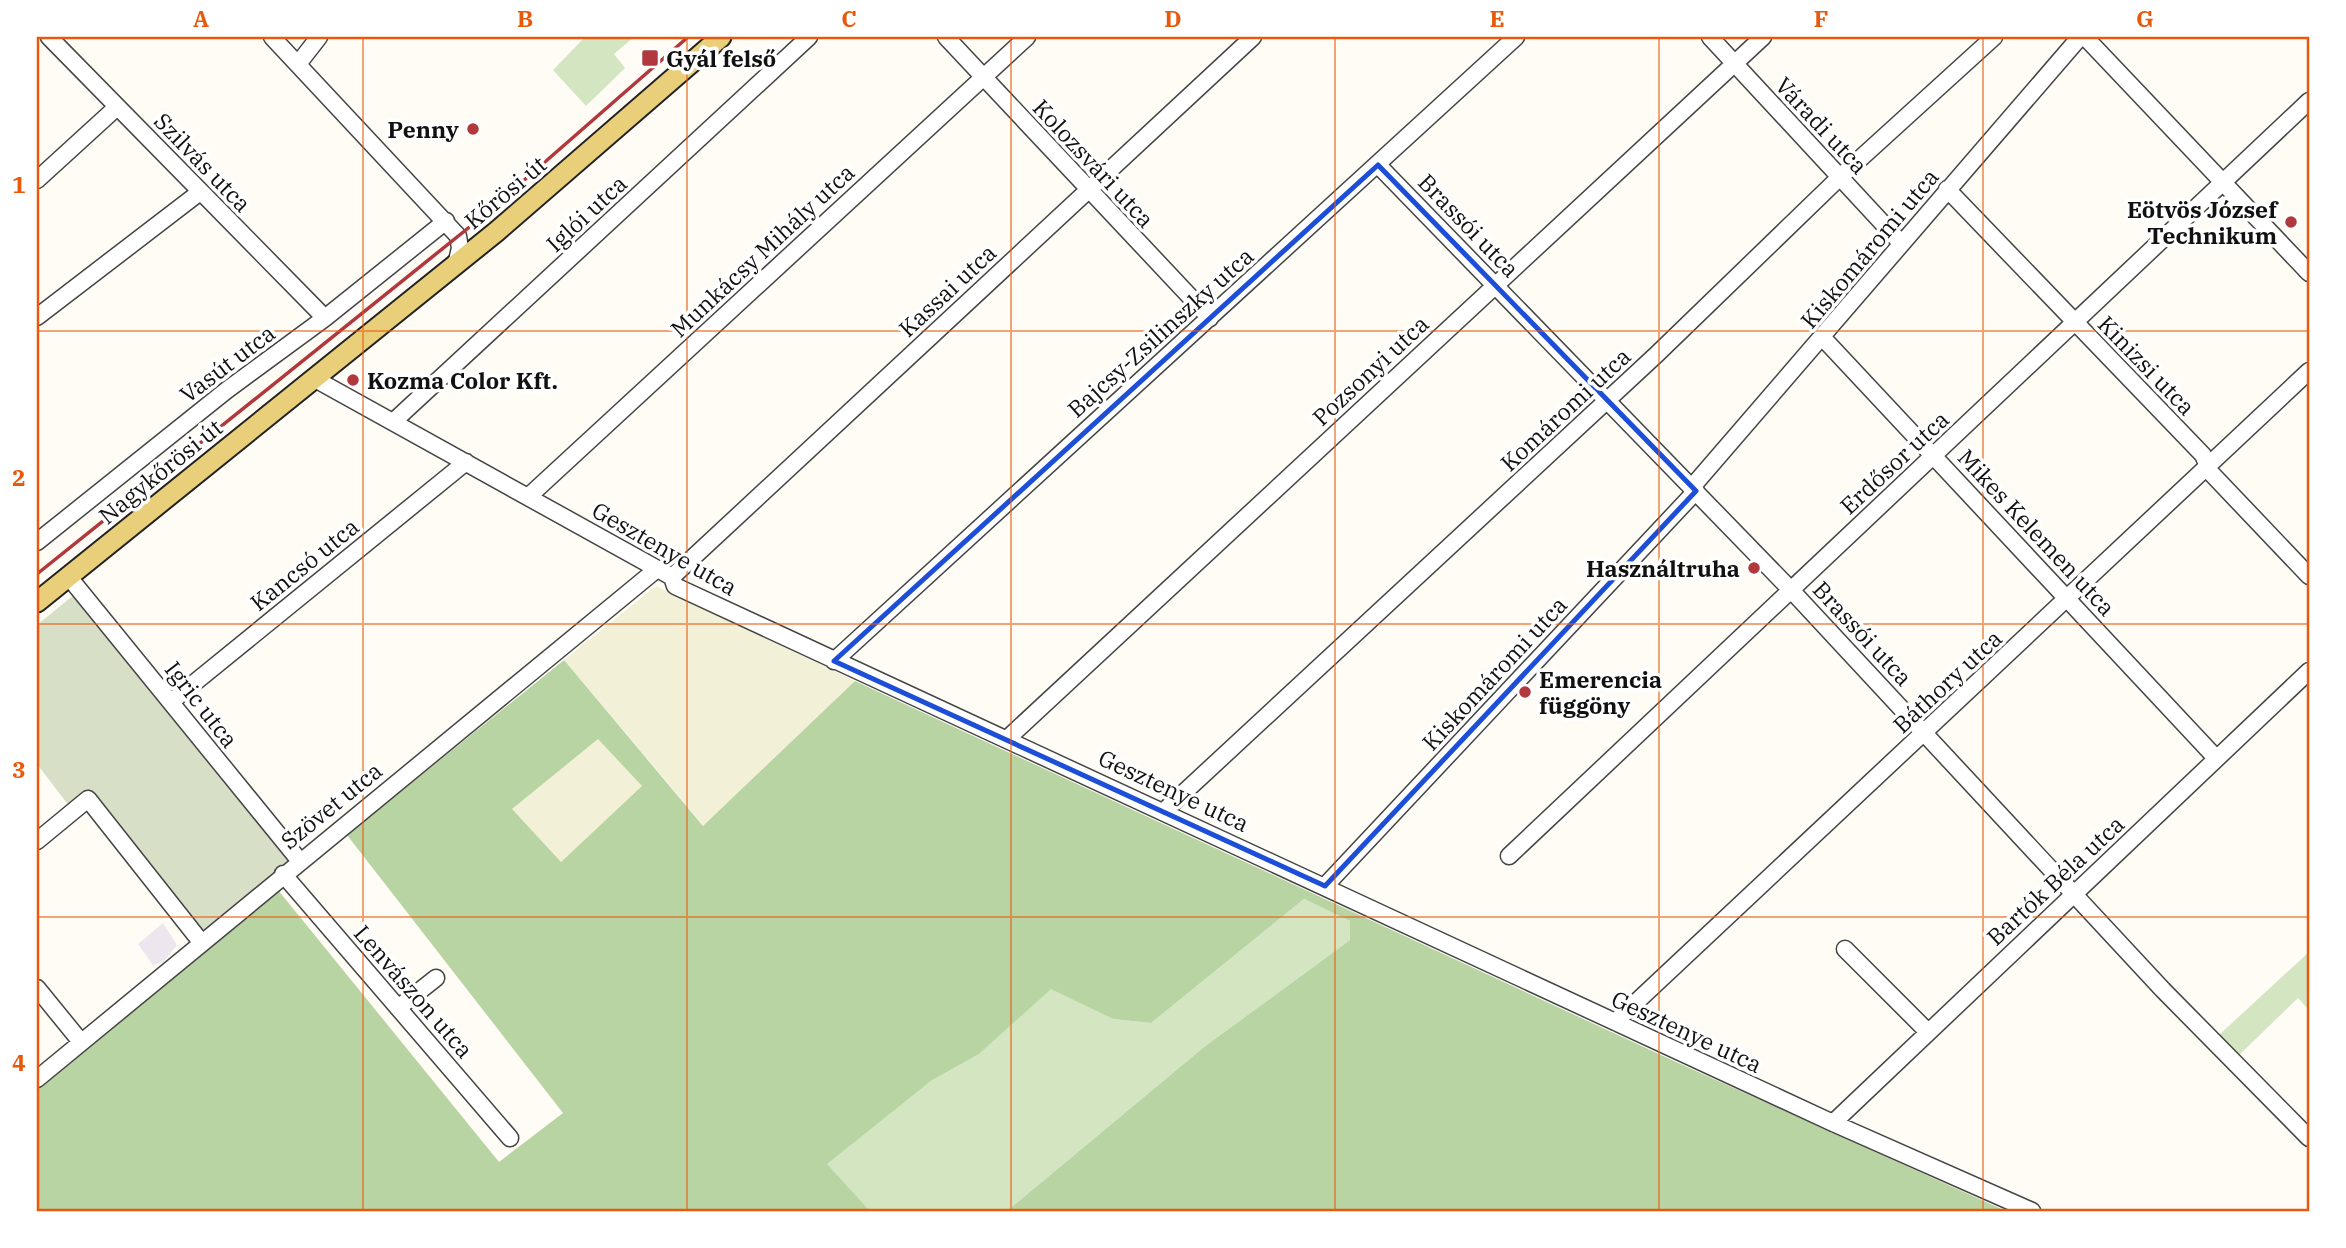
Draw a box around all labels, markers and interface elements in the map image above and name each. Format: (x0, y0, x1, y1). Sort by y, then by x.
text: A (193, 3, 209, 33)
text: B (517, 3, 533, 33)
text: C (841, 3, 857, 33)
text: D (1164, 3, 1182, 33)
text: E (1489, 3, 1505, 33)
text: F (1814, 3, 1828, 33)
text: G (2136, 3, 2154, 33)
place label: Gyál felső (666, 43, 776, 73)
marker: Gyál felső (640, 48, 660, 68)
street label: Váradi utca (1769, 70, 1875, 180)
street label: Kolozsvári utca (1027, 92, 1161, 234)
street label: Szilvás utca (148, 106, 258, 218)
place label: Penny (388, 114, 459, 144)
marker: Penny (465, 121, 481, 137)
street label: Kőrösi út (458, 149, 552, 235)
street label: Munkácsy Mihály utca (664, 157, 860, 343)
street label: Kiskomáromi utca (1793, 162, 1945, 334)
street label: Brassói utca (1412, 167, 1526, 283)
street label: Iglói utca (539, 168, 633, 258)
text: 1 (12, 169, 26, 199)
place label: Eötvös József Technikum (2127, 194, 2279, 250)
marker: Eötvös József Technikum (2283, 214, 2299, 230)
street label: Kassai utca (892, 237, 1002, 343)
street label: Bajcsy-Zsilinszky utca (1061, 241, 1259, 423)
street label: Pozsonyi utca (1306, 308, 1434, 432)
street label: Kinizsi utca (2092, 309, 2202, 421)
street label: Vasút utca (173, 317, 281, 409)
street label: Komáromi utca (1494, 341, 1636, 477)
place label: Kozma Color Kft. (367, 365, 558, 395)
marker: Kozma Color Kft. (345, 372, 361, 388)
street label: Erdősor utca (1833, 404, 1955, 520)
street label: Nagykőrösi út (92, 412, 228, 530)
street label: Mikes Kelemen utca (1952, 442, 2122, 622)
text: 2 (12, 462, 26, 492)
street label: Gesztenye utca (587, 494, 743, 602)
street label: Kancsó utca (244, 511, 364, 617)
place label: Használtruha (1586, 553, 1740, 583)
marker: Használtruha (1746, 560, 1762, 576)
street label: Brassói utca (1807, 574, 1919, 692)
street label: Kiskomáromi utca (1415, 590, 1573, 756)
street label: Báthory utca (1886, 623, 2008, 739)
street label: Igric utca (159, 655, 245, 753)
place label: Emerencia függöny (1539, 664, 1662, 720)
marker: Emerencia függöny (1517, 684, 1533, 700)
street label: Gesztenye utca (1094, 742, 1254, 838)
text: 3 (12, 754, 26, 784)
street label: Szövet utca (274, 755, 388, 855)
street label: Bartók Béla utca (1980, 809, 2130, 951)
street label: Lenvászon utca (348, 918, 480, 1064)
street label: Gesztenye utca (1607, 983, 1767, 1079)
text: 4 (12, 1047, 26, 1077)

